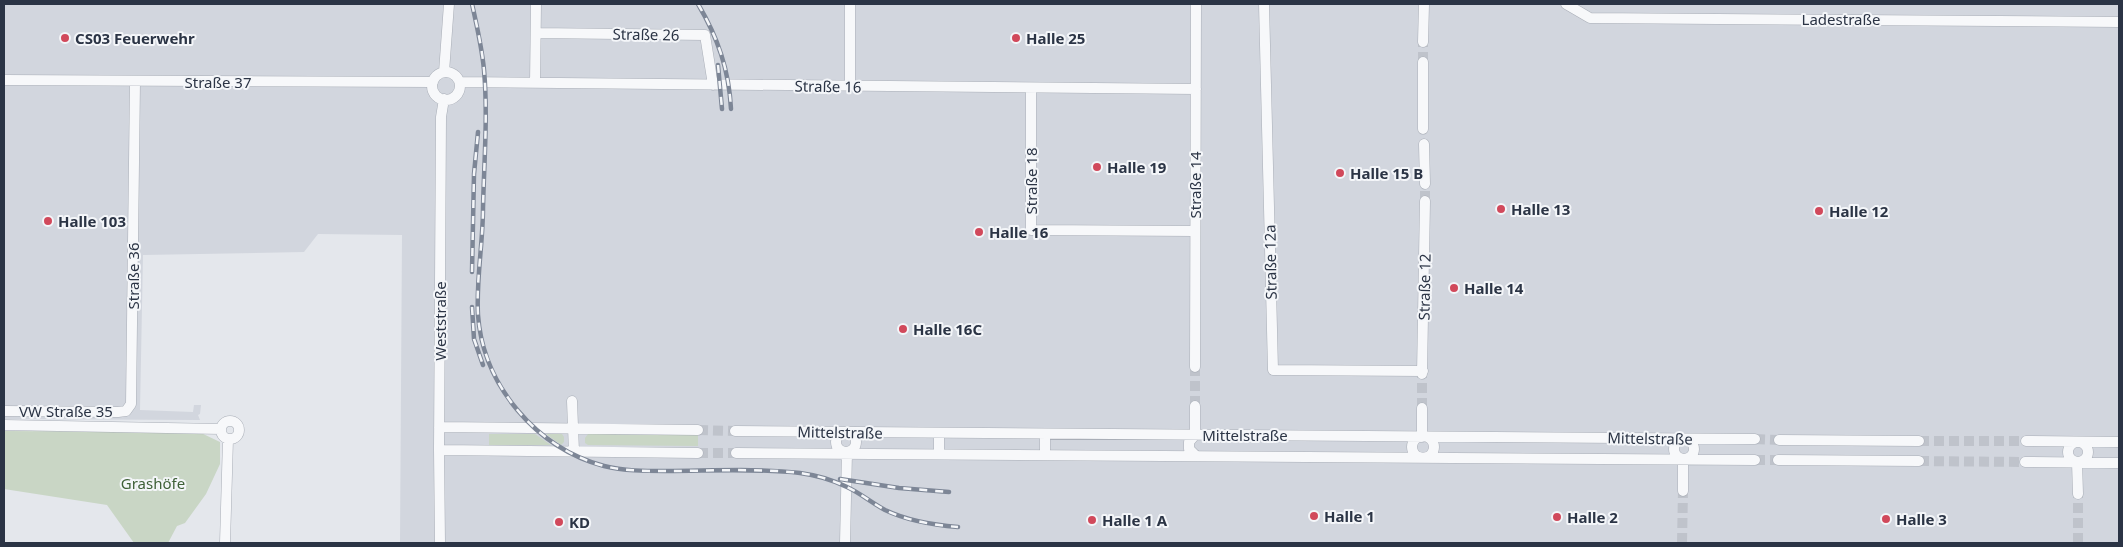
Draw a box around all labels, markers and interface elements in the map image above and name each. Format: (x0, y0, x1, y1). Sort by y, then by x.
street label: Ladestraße (1802, 9, 1880, 29)
street label: Straße 26 (612, 23, 680, 45)
place label: CS03 Feuerwehr (75, 28, 195, 48)
place label: Halle 25 (1026, 28, 1085, 48)
marker: CS03 Feuerwehr (59, 32, 71, 44)
marker: Halle 25 (1010, 32, 1022, 44)
street label: Straße 37 (185, 72, 251, 92)
street label: Straße 16 (794, 75, 862, 97)
street label: Straße 18 (1021, 148, 1041, 214)
street label: Straße 14 (1185, 151, 1205, 218)
place label: Halle 19 (1107, 157, 1167, 177)
marker: Halle 19 (1091, 161, 1103, 173)
place label: Halle 15 B (1350, 163, 1423, 183)
marker: Halle 15 B (1334, 167, 1346, 179)
place label: Halle 13 (1511, 199, 1570, 219)
place label: Halle 12 (1829, 201, 1889, 221)
marker: Halle 13 (1495, 203, 1507, 215)
marker: Halle 12 (1813, 205, 1825, 217)
place label: Halle 103 (58, 211, 126, 231)
marker: Halle 103 (42, 215, 54, 227)
place label: Halle 16 (989, 222, 1049, 242)
street label: Straße 12a (1259, 224, 1281, 300)
marker: Halle 16 (973, 226, 985, 238)
street label: Straße 36 (123, 243, 143, 309)
street label: Straße 12 (1413, 253, 1435, 321)
place label: Halle 14 (1464, 278, 1524, 298)
street label: Weststraße (430, 281, 450, 361)
marker: Halle 14 (1448, 282, 1460, 294)
place label: Halle 16C (913, 319, 982, 339)
marker: Halle 16C (897, 323, 909, 335)
street label: VW Straße 35 (19, 401, 113, 421)
street label: Mittelstraße (797, 421, 883, 443)
street label: Mittelstraße (1202, 425, 1288, 445)
street label: Mittelstraße (1607, 427, 1693, 449)
park label: Grashöfe (121, 473, 185, 493)
place label: Halle 1 (1324, 506, 1375, 526)
place label: Halle 2 (1567, 507, 1618, 527)
place label: Halle 3 (1896, 509, 1947, 529)
place label: Halle 1 A (1102, 510, 1168, 530)
marker: Halle 1 (1308, 510, 1320, 522)
marker: Halle 2 (1551, 511, 1563, 523)
place label: KD (569, 512, 590, 532)
marker: Halle 3 (1880, 513, 1892, 525)
marker: Halle 1 A (1086, 514, 1098, 526)
marker: KD (553, 516, 565, 528)

